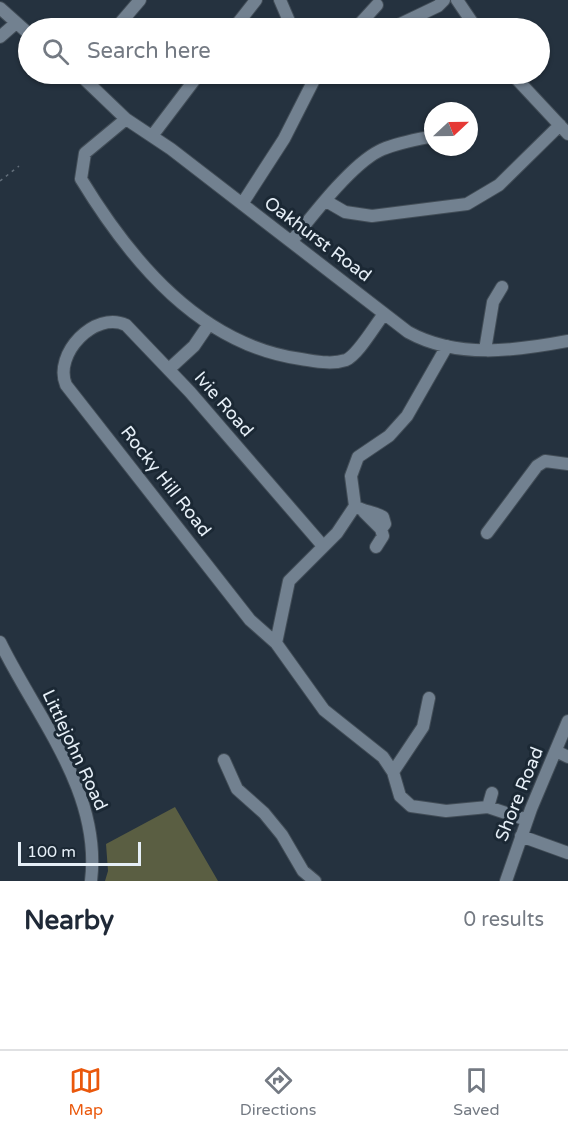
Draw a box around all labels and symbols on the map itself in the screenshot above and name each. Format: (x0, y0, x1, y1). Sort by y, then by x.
north arrow (424, 102, 478, 156)
street label: Oakhurst Road (260, 192, 376, 286)
street label: Ivie Road (190, 367, 258, 441)
street label: Rocky Hill Road (116, 421, 216, 541)
street label: Littlejohn Road (37, 686, 113, 814)
street label: Shore Road (490, 744, 548, 844)
scale bar (18, 839, 141, 866)

